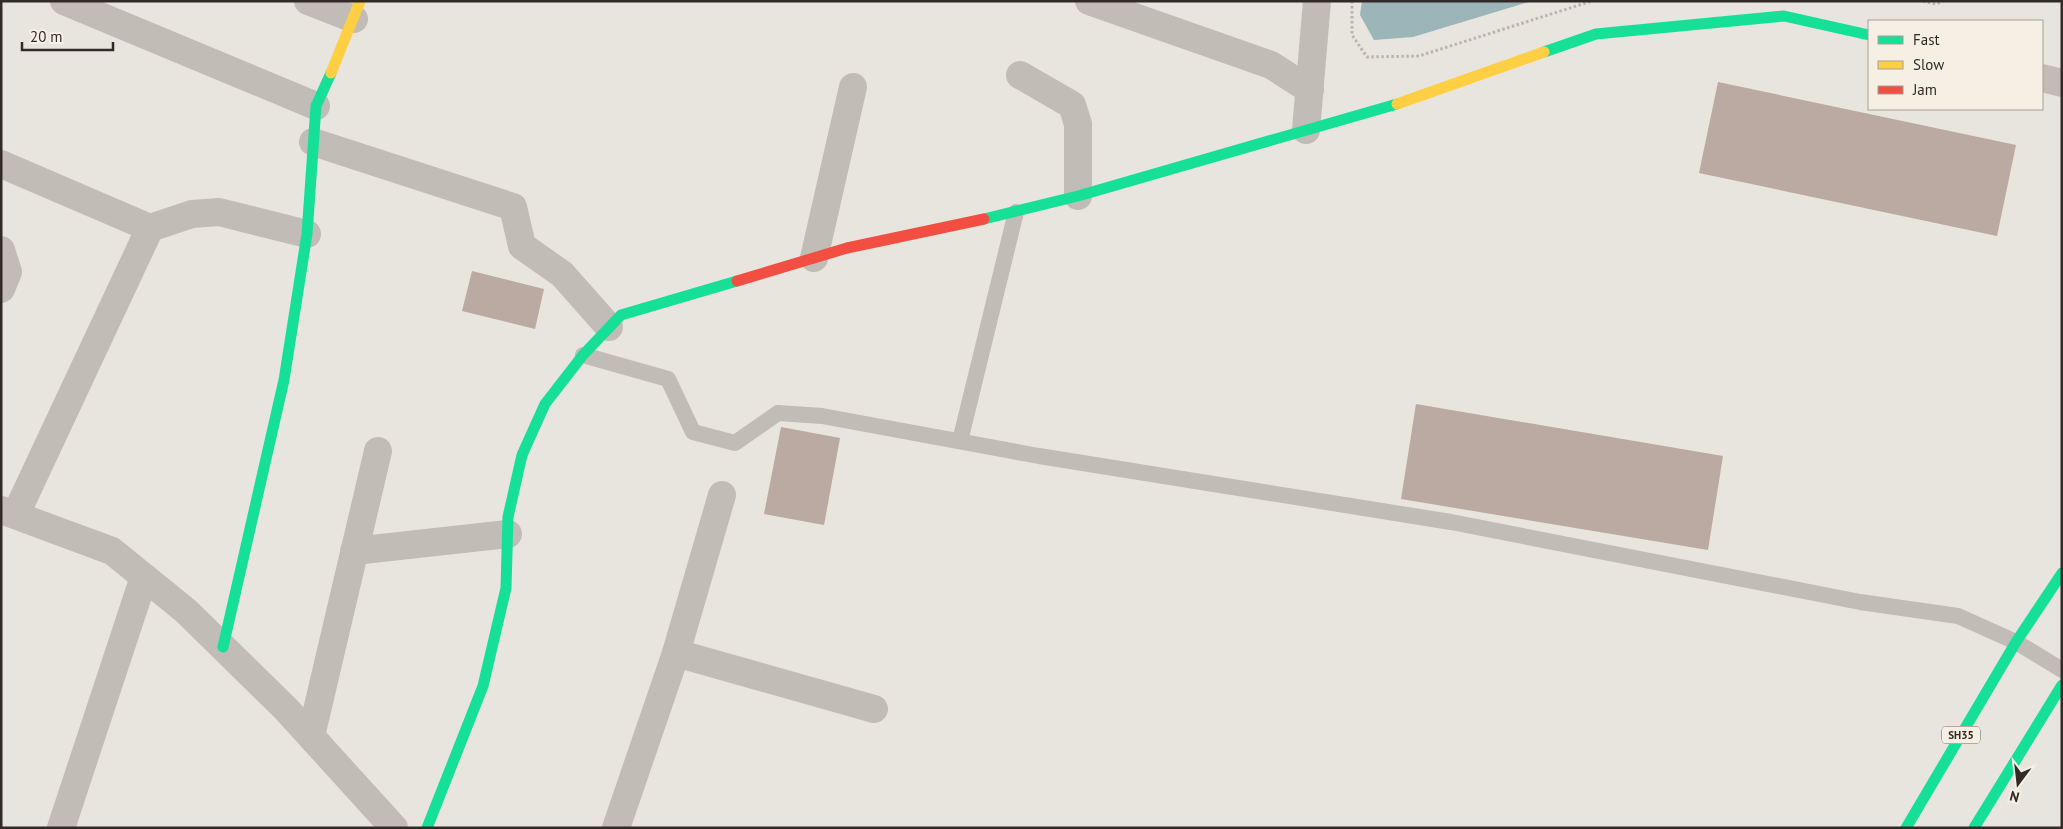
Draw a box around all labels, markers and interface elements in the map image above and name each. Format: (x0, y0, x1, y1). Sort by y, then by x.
scale bar (22, 20, 114, 52)
legend (1868, 20, 2043, 110)
text: 20 m (30, 27, 63, 46)
text: Fast (1913, 30, 1940, 49)
text: Slow (1913, 55, 1944, 74)
text: Jam (1912, 80, 1937, 99)
road number: SH35 (1942, 726, 1980, 744)
north arrow (1993, 759, 2043, 809)
text: N (2008, 787, 2021, 806)

